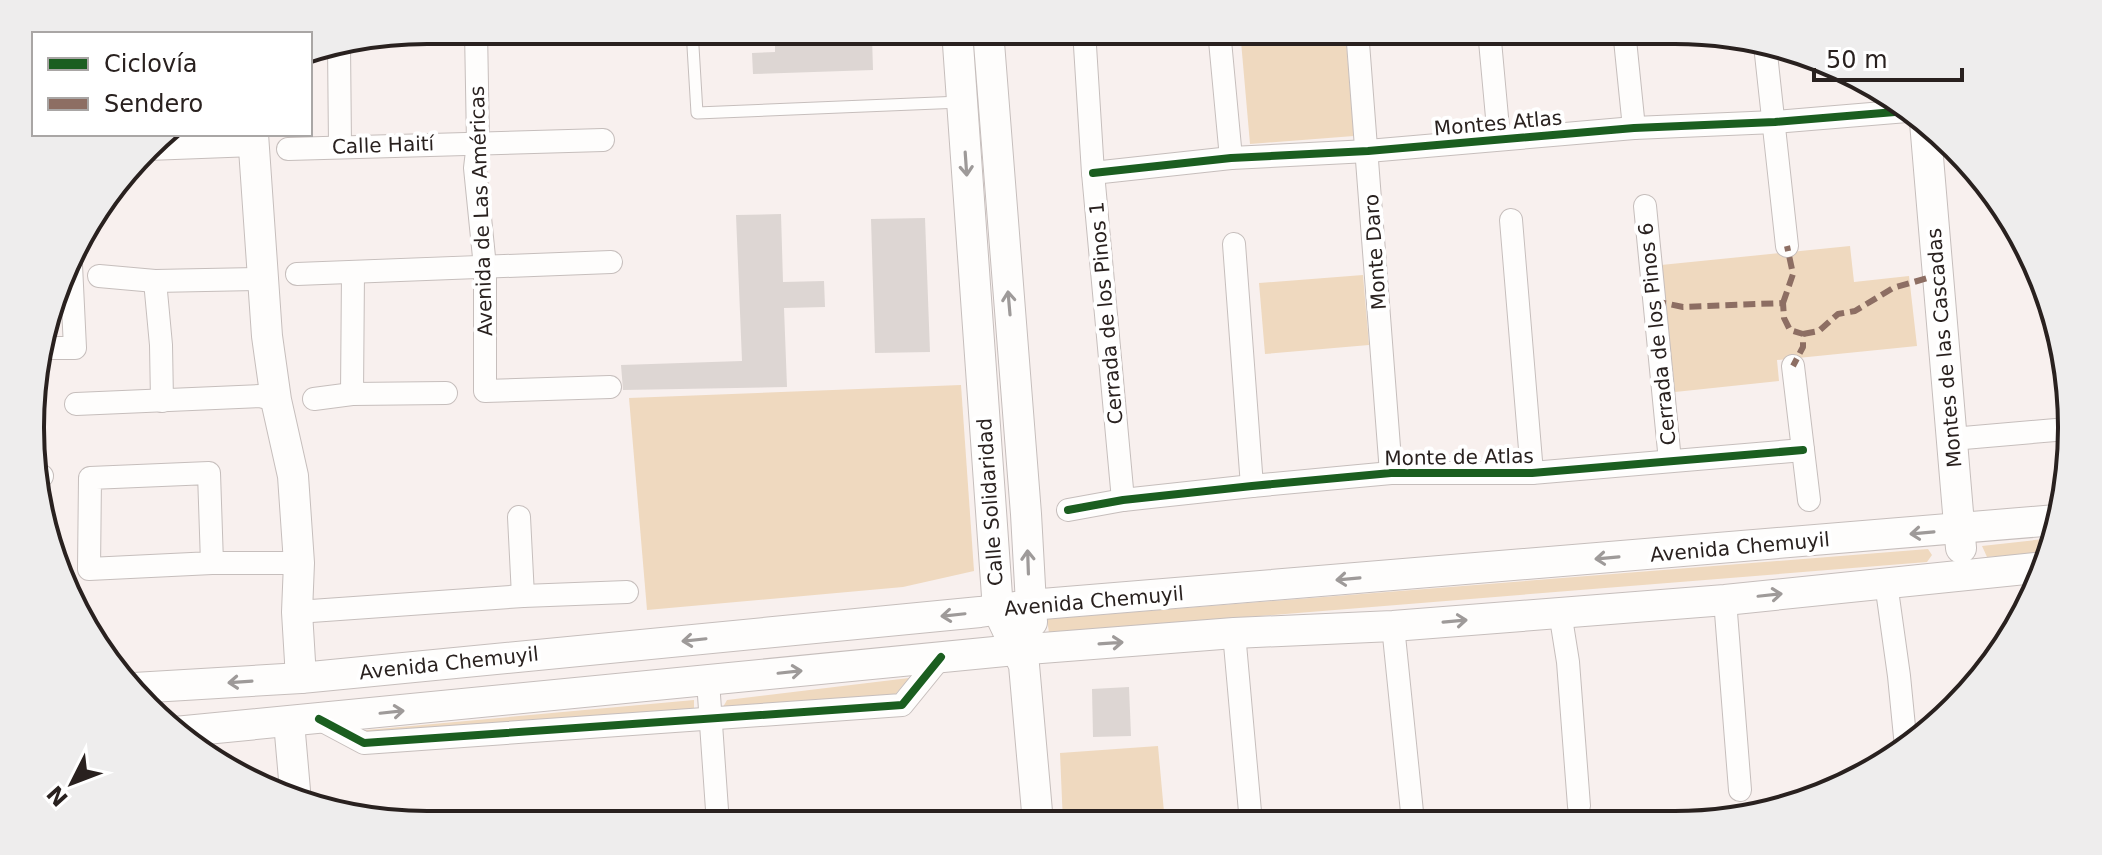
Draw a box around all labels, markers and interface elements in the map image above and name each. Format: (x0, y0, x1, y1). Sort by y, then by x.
legend (32, 32, 312, 136)
scale bar (1814, 32, 1962, 82)
text: 50 m (1826, 46, 1888, 74)
text: Ciclovía (104, 50, 198, 78)
street label: Avenida de Las Américas (465, 85, 497, 337)
text: Sendero (104, 90, 203, 118)
street label: Montes Atlas (1433, 105, 1563, 141)
street label: Calle Haití (331, 131, 436, 159)
one-way arrow (959, 150, 974, 177)
street label: Monte Daro (1359, 193, 1391, 311)
street label: Cerrada de los Pinos 1 (1084, 201, 1128, 425)
street label: Cerrada de los Pinos 6 (1633, 222, 1681, 446)
street label: Montes de las Cascadas (1922, 227, 1966, 469)
one-way arrow (1001, 290, 1016, 317)
street label: Calle Solidaridad (972, 417, 1008, 587)
street label: Monte de Atlas (1384, 444, 1534, 470)
one-way arrow (1909, 525, 1936, 540)
street label: Avenida Chemuyil (1649, 527, 1831, 567)
one-way arrow (1021, 549, 1036, 576)
one-way arrow (1594, 551, 1621, 566)
one-way arrow (1335, 572, 1362, 587)
street label: Avenida Chemuyil (1003, 581, 1185, 621)
one-way arrow (1756, 587, 1783, 602)
one-way arrow (940, 607, 967, 622)
one-way arrow (1441, 613, 1468, 628)
one-way arrow (681, 632, 708, 647)
one-way arrow (1097, 635, 1124, 650)
street label: Avenida Chemuyil (358, 642, 540, 684)
one-way arrow (776, 665, 803, 680)
one-way arrow (227, 675, 254, 690)
one-way arrow (378, 704, 405, 719)
north arrow (32, 743, 112, 823)
text: N (42, 781, 73, 811)

